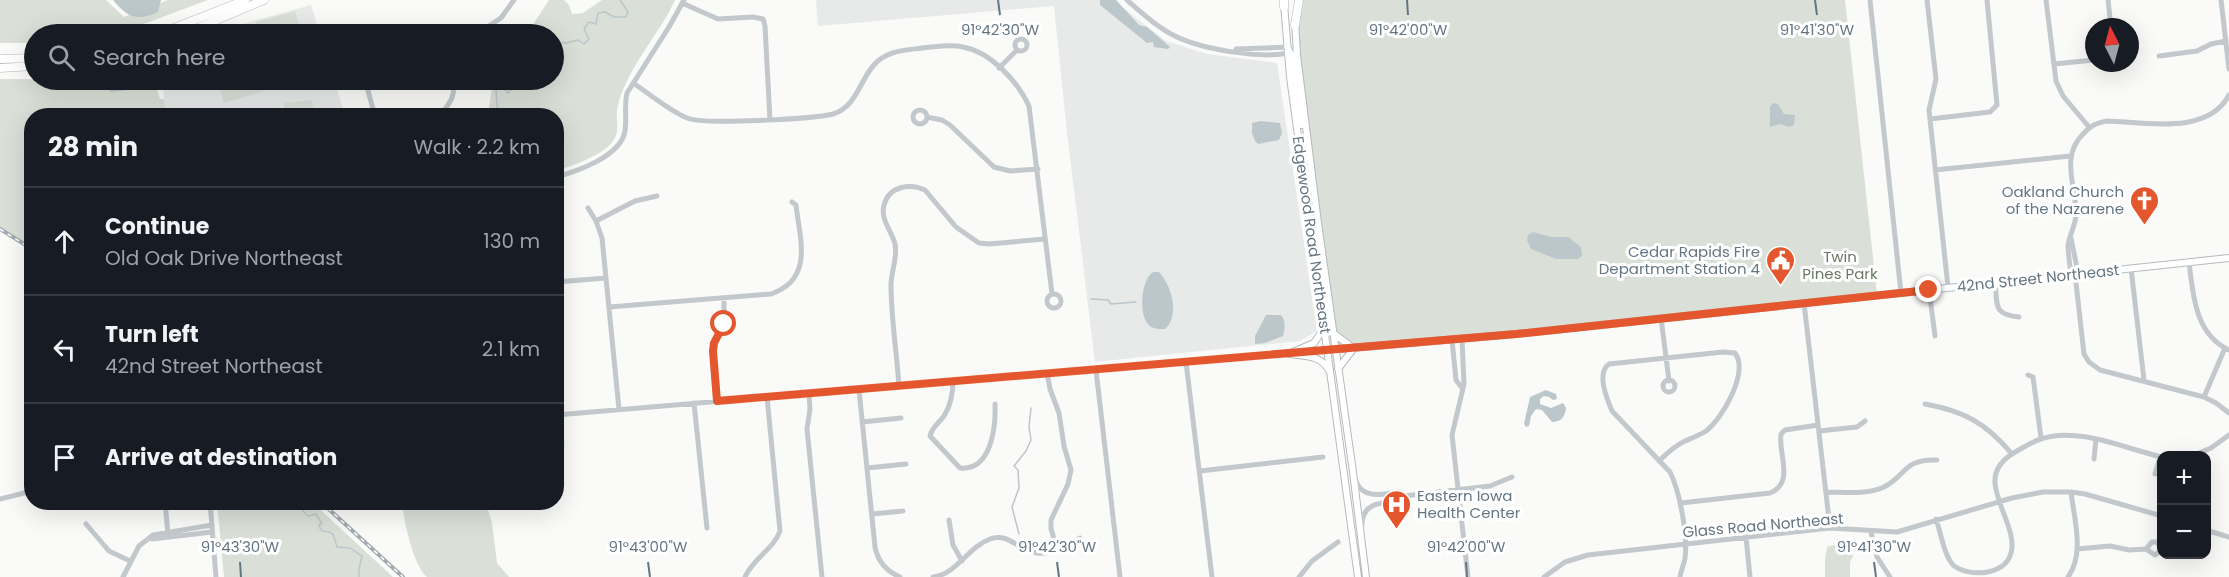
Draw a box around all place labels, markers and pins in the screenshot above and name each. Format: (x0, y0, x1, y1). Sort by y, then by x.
place label: Oakland Church of the Nazarene (2002, 181, 2124, 219)
church icon: Oakland Church of the Nazarene (2129, 184, 2161, 226)
place label: Cedar Rapids Fire Department Station 4 (1599, 241, 1760, 279)
public building icon: Cedar Rapids Fire Department Station 4 (1765, 244, 1797, 286)
place label: Eastern Iowa Health Center (1417, 485, 1521, 523)
hospital icon: Eastern Iowa Health Center (1380, 488, 1412, 530)

